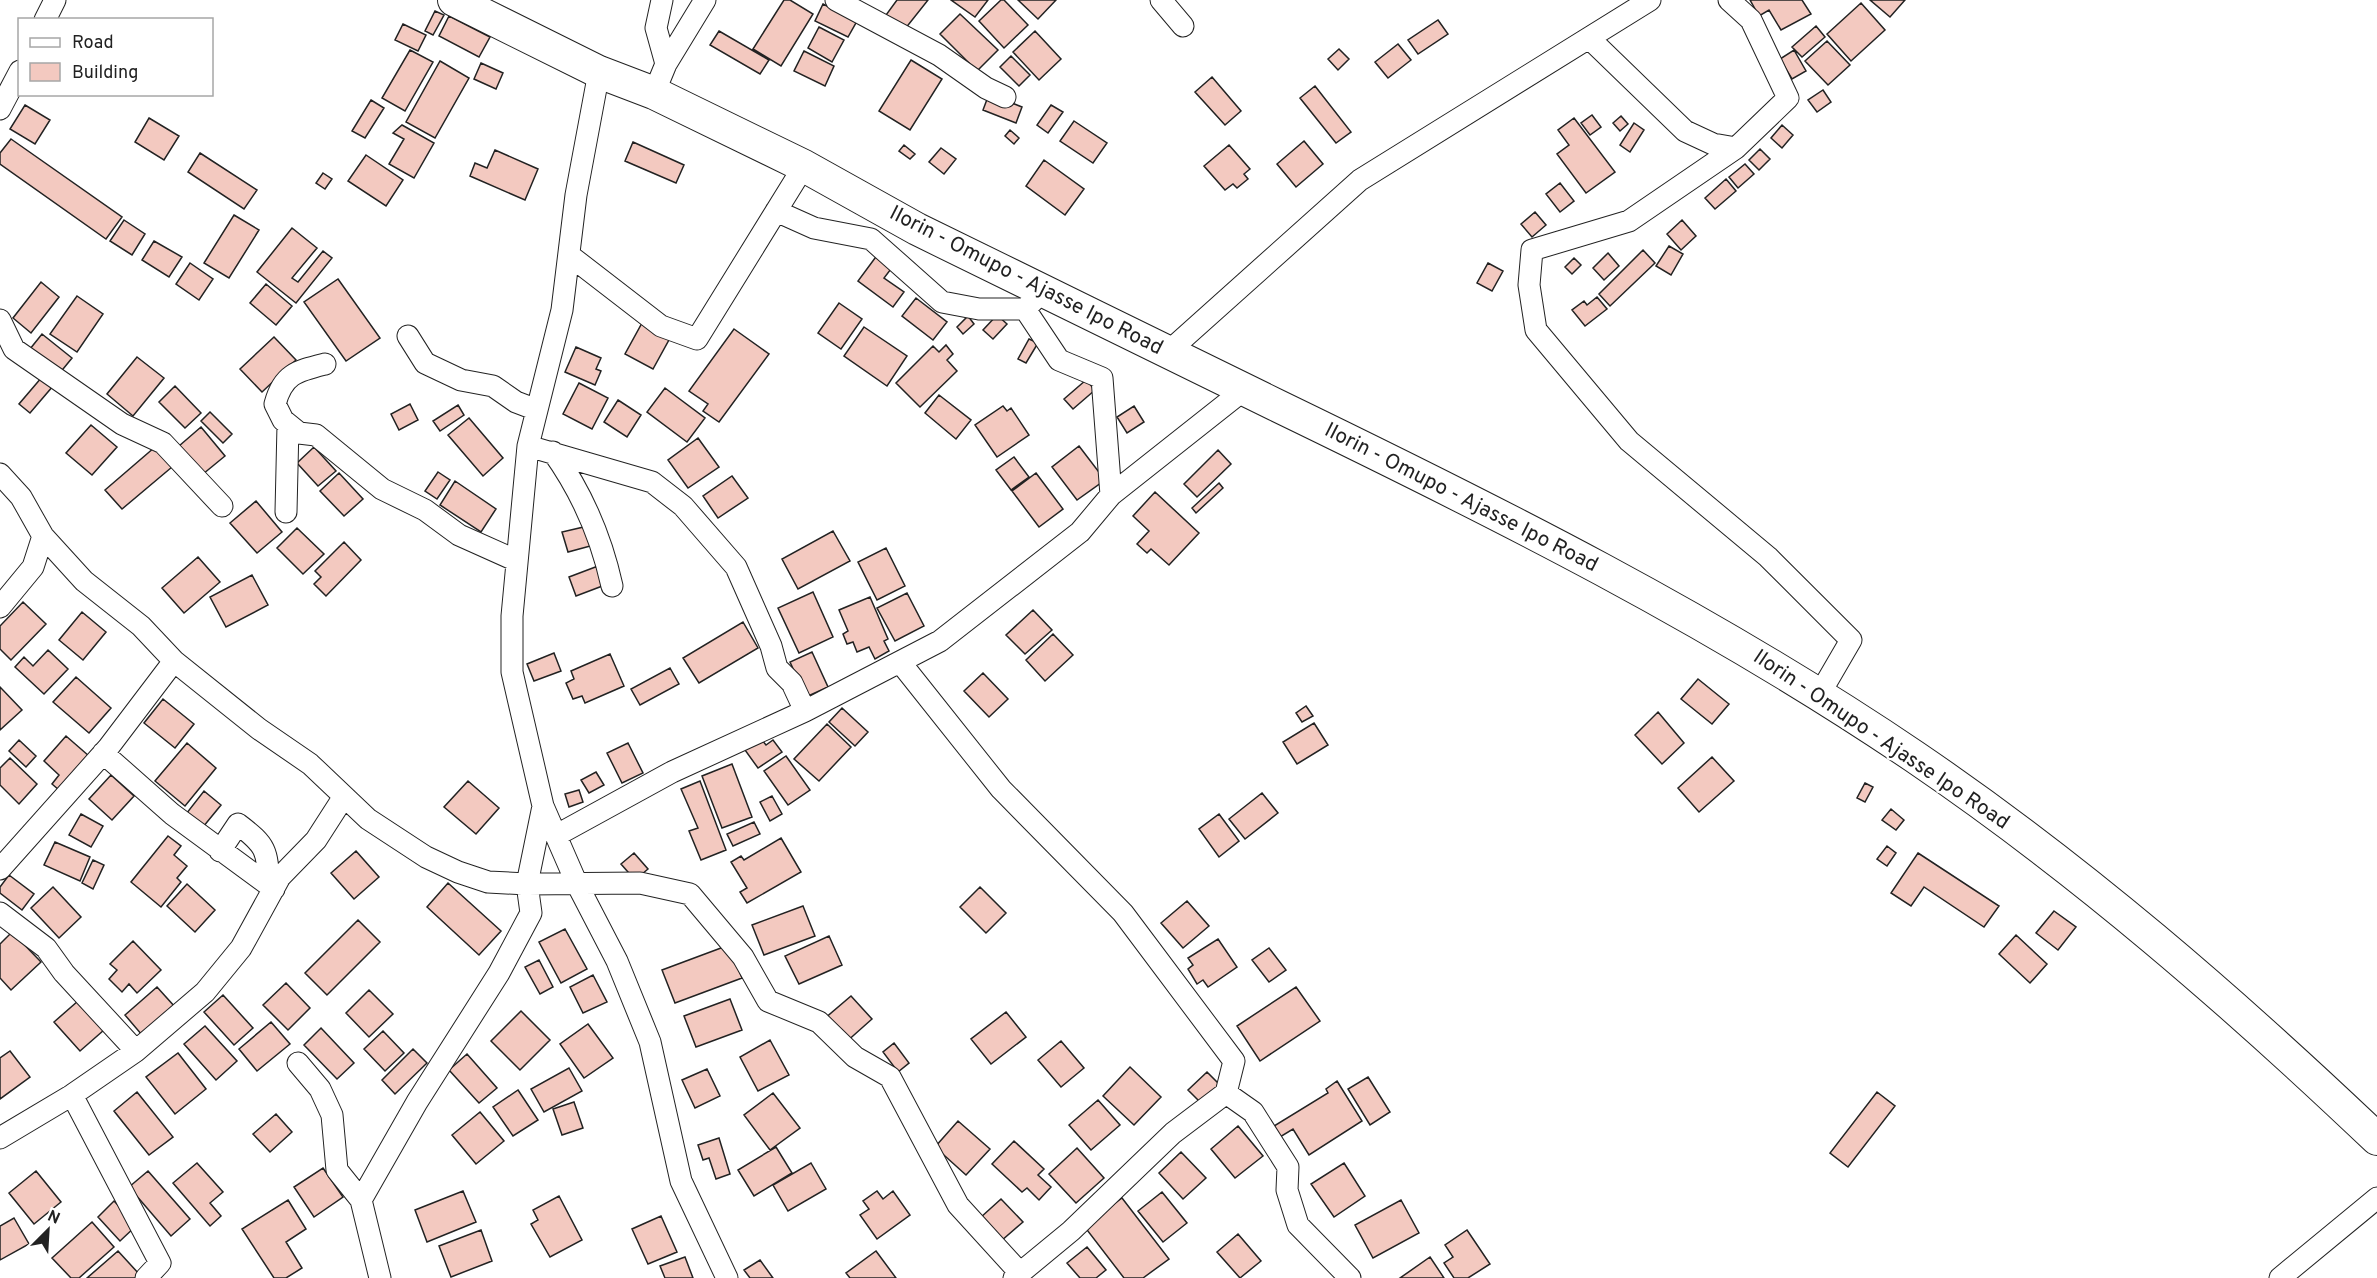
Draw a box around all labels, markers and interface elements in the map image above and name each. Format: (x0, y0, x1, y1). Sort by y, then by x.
legend (18, 18, 213, 96)
text: Road (72, 32, 114, 55)
text: Building (72, 62, 138, 85)
street label: Ilorin - Omupo - Ajasse Ipo Road (885, 200, 1167, 362)
street label: Ilorin - Omupo - Ajasse Ipo Road (1320, 417, 1602, 579)
street label: Ilorin - Omupo - Ajasse Ipo Road (1748, 644, 2014, 836)
north arrow (18, 1200, 78, 1260)
text: N (44, 1207, 63, 1230)

